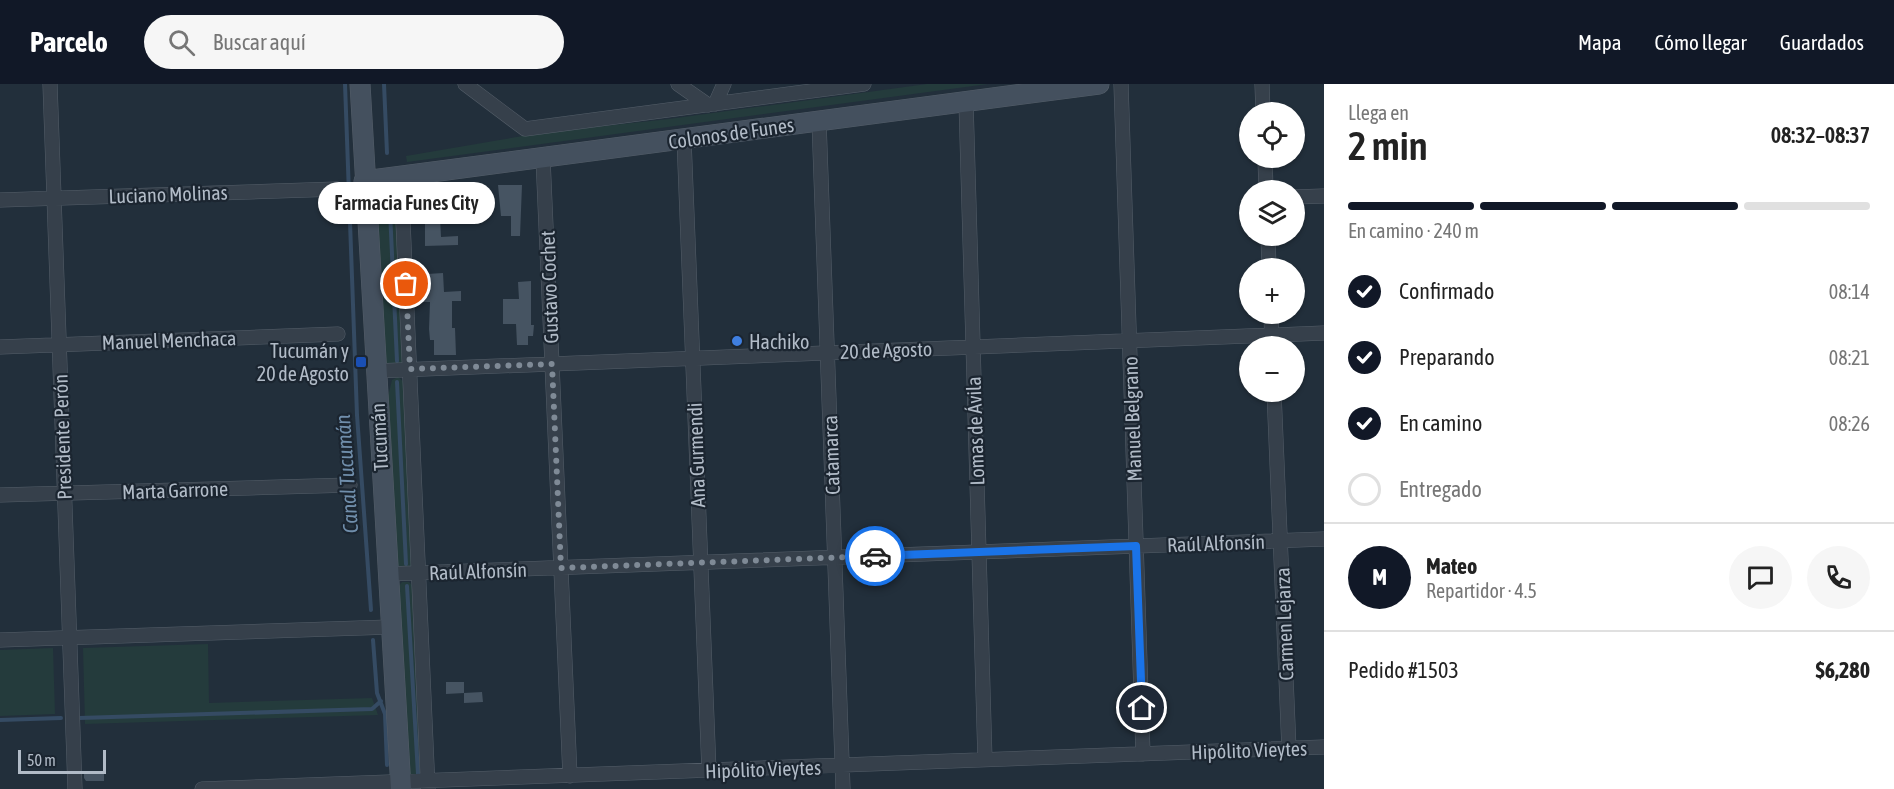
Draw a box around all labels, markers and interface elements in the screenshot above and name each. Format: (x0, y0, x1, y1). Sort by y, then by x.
search box (144, 15, 564, 69)
text: Parcelo (30, 26, 108, 58)
icon: search (165, 26, 198, 59)
text: Buscar aquí (213, 29, 306, 55)
text: Mapa (1578, 30, 1622, 54)
text: Cómo llegar (1655, 30, 1747, 54)
text: Guardados (1780, 30, 1864, 54)
text: Llega en (1348, 101, 1409, 124)
map controls (1239, 102, 1305, 402)
button: locate (1239, 102, 1305, 168)
street label: Colonos de Funes (667, 113, 795, 153)
text: 08:32–08:37 (1771, 122, 1870, 148)
text: 2 min (1348, 124, 1428, 168)
street label: Luciano Molinas (108, 180, 228, 208)
button: layers (1239, 180, 1305, 246)
callout: Farmacia Funes City (318, 182, 494, 224)
text: Farmacia Funes City (334, 191, 479, 214)
text: En camino · 240 m (1348, 219, 1479, 242)
street label: Gustavo Cochet (536, 230, 562, 344)
pin (380, 258, 431, 309)
button: + (1239, 258, 1305, 324)
icon: bag (389, 267, 422, 300)
icon: check (1348, 275, 1381, 308)
text: Confirmado (1399, 278, 1494, 304)
text: 08:14 (1829, 280, 1870, 303)
street label: Manuel Menchaca (101, 326, 237, 354)
place label: Hachiko (749, 330, 809, 353)
marker: Hachiko (730, 334, 744, 348)
button: − (1239, 336, 1305, 402)
street label: 20 de Agosto (839, 337, 933, 363)
place label: Tucumán y 20 de Agosto (257, 339, 349, 385)
icon: check (1348, 341, 1381, 374)
text: Preparando (1399, 344, 1495, 370)
text: 08:21 (1829, 346, 1870, 369)
marker: Tucumán y 20 de Agosto (354, 355, 368, 369)
street label: Manuel Belgrano (1118, 356, 1146, 482)
street label: Presidente Perón (48, 374, 76, 500)
street label: Lomas de Ávila (962, 376, 988, 486)
street label: Tucumán (366, 402, 392, 472)
street label: Ana Gurmendi (683, 402, 709, 508)
icon: check (1348, 407, 1381, 440)
text: En camino (1399, 410, 1482, 436)
text: 08:26 (1829, 412, 1870, 435)
water label: Canal Tucumán (330, 414, 362, 534)
street label: Catamarca (818, 415, 844, 495)
text: Entregado (1399, 476, 1482, 502)
street label: Marta Garrone (122, 477, 228, 503)
courier (845, 526, 905, 586)
street label: Raúl Alfonsín (1167, 530, 1265, 556)
icon: car (859, 540, 892, 573)
button: chat (1729, 546, 1792, 609)
button: phone (1807, 546, 1870, 609)
text: Mateo (1426, 553, 1477, 579)
street label: Raúl Alfonsín (429, 558, 527, 584)
text: M (1372, 564, 1387, 590)
street label: Carmen Lejarza (1271, 567, 1297, 681)
text: Repartidor · 4.5 (1426, 579, 1537, 602)
text: Pedido #1503 (1348, 657, 1459, 683)
text: $6,280 (1815, 657, 1870, 683)
pin (1116, 682, 1167, 733)
icon: home (1125, 691, 1158, 724)
street label: Hipólito Vieytes (1191, 736, 1307, 764)
scale bar (18, 747, 106, 774)
text: 50 m (27, 751, 56, 769)
street label: Hipólito Vieytes (705, 755, 821, 783)

